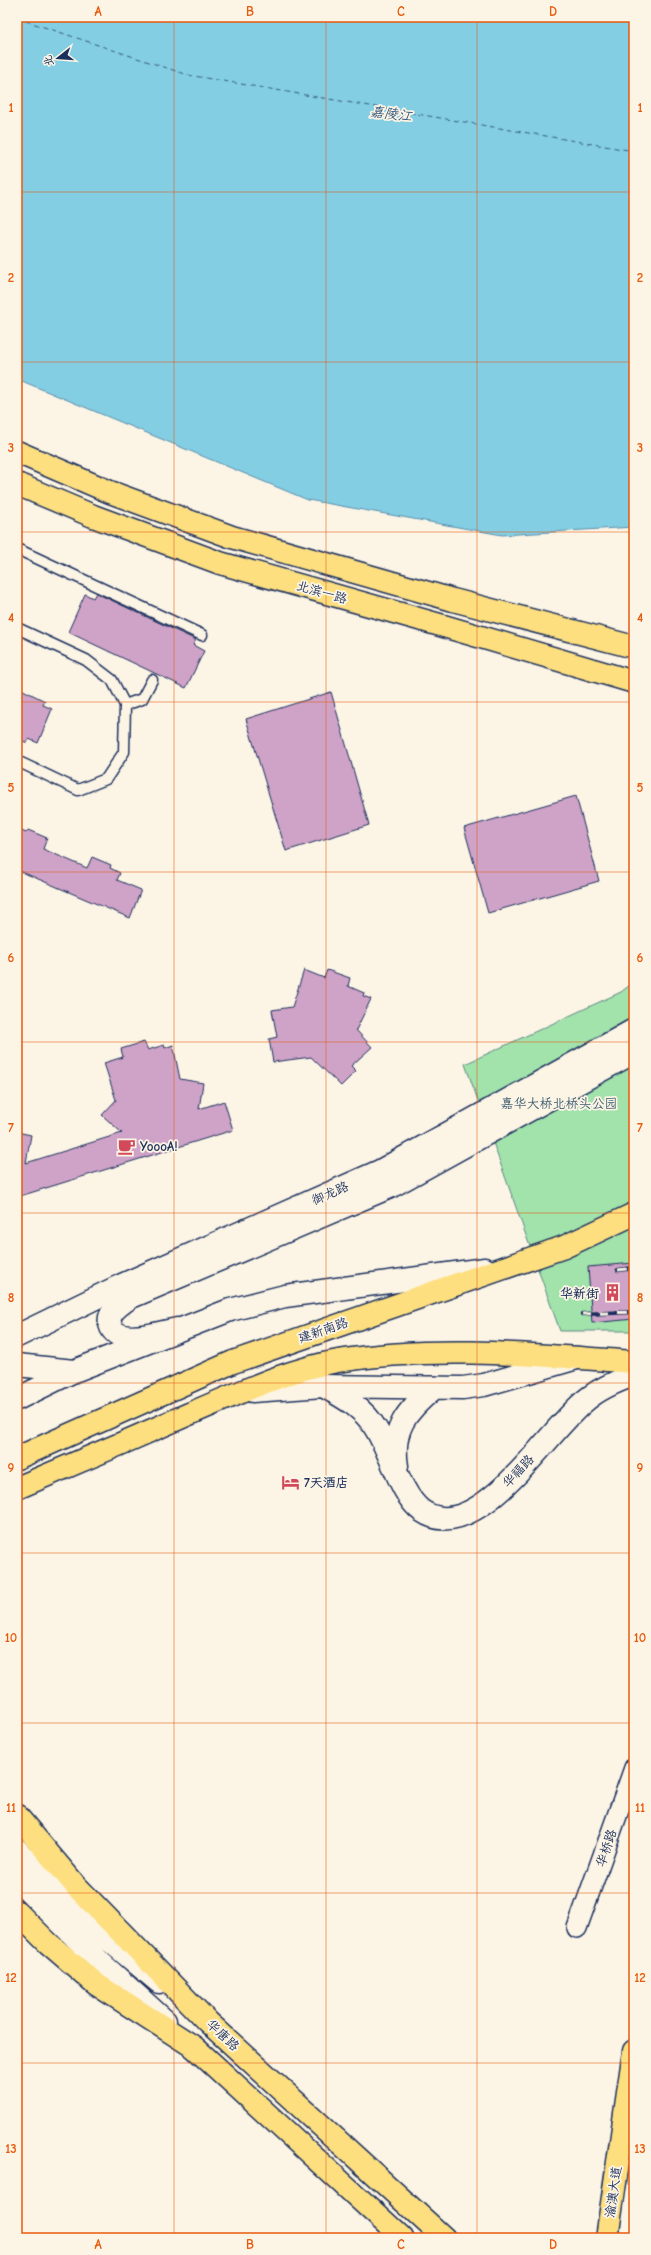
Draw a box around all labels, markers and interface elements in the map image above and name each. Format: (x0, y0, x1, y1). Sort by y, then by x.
text: A (94, 4, 102, 19)
text: B (246, 4, 254, 19)
text: C (397, 4, 405, 19)
text: D (549, 4, 557, 19)
north arrow (38, 38, 78, 78)
text: 北 (41, 54, 57, 68)
text: 1 (8, 100, 14, 115)
text: 1 (637, 100, 643, 115)
water label: 嘉陵江 (369, 103, 414, 125)
text: 2 (8, 270, 14, 285)
text: 2 (637, 270, 643, 285)
text: 3 (8, 440, 14, 455)
text: 3 (637, 440, 643, 455)
street label: 北滨一路 (295, 578, 349, 606)
text: 4 (8, 610, 14, 625)
text: 4 (637, 610, 643, 625)
text: 5 (8, 780, 15, 795)
text: 5 (637, 780, 644, 795)
text: 6 (8, 950, 15, 965)
text: 6 (637, 950, 644, 965)
park label: 嘉华大桥北桥头公园 (500, 1096, 618, 1111)
text: 7 (8, 1120, 14, 1135)
text: 7 (637, 1120, 643, 1135)
cafe icon: YoooA! (117, 1136, 137, 1156)
place label: YoooA! (140, 1139, 178, 1154)
street label: 御龙路 (309, 1178, 351, 1208)
building icon: 华新街 (602, 1283, 622, 1303)
place label: 华新街 (560, 1286, 600, 1301)
text: 8 (8, 1290, 14, 1305)
text: 8 (637, 1290, 643, 1305)
street label: 建新南路 (296, 1314, 350, 1346)
street label: 华福路 (499, 1452, 537, 1490)
text: 9 (8, 1460, 15, 1475)
text: 9 (637, 1460, 644, 1475)
hotel icon: 7天酒店 (281, 1472, 301, 1492)
place label: 7天酒店 (304, 1475, 349, 1490)
text: 10 (5, 1630, 17, 1645)
text: 10 (634, 1630, 646, 1645)
text: 11 (6, 1800, 16, 1815)
text: 11 (635, 1800, 645, 1815)
street label: 华桥路 (593, 1827, 619, 1869)
text: 12 (5, 1970, 17, 1985)
text: 12 (634, 1970, 646, 1985)
street label: 华唐路 (204, 2016, 242, 2054)
text: 13 (5, 2141, 17, 2156)
text: 13 (634, 2141, 646, 2156)
street label: 渝澳大道 (602, 2165, 624, 2219)
text: A (94, 2237, 102, 2252)
text: B (246, 2237, 254, 2252)
text: C (397, 2237, 405, 2252)
text: D (549, 2237, 557, 2252)

